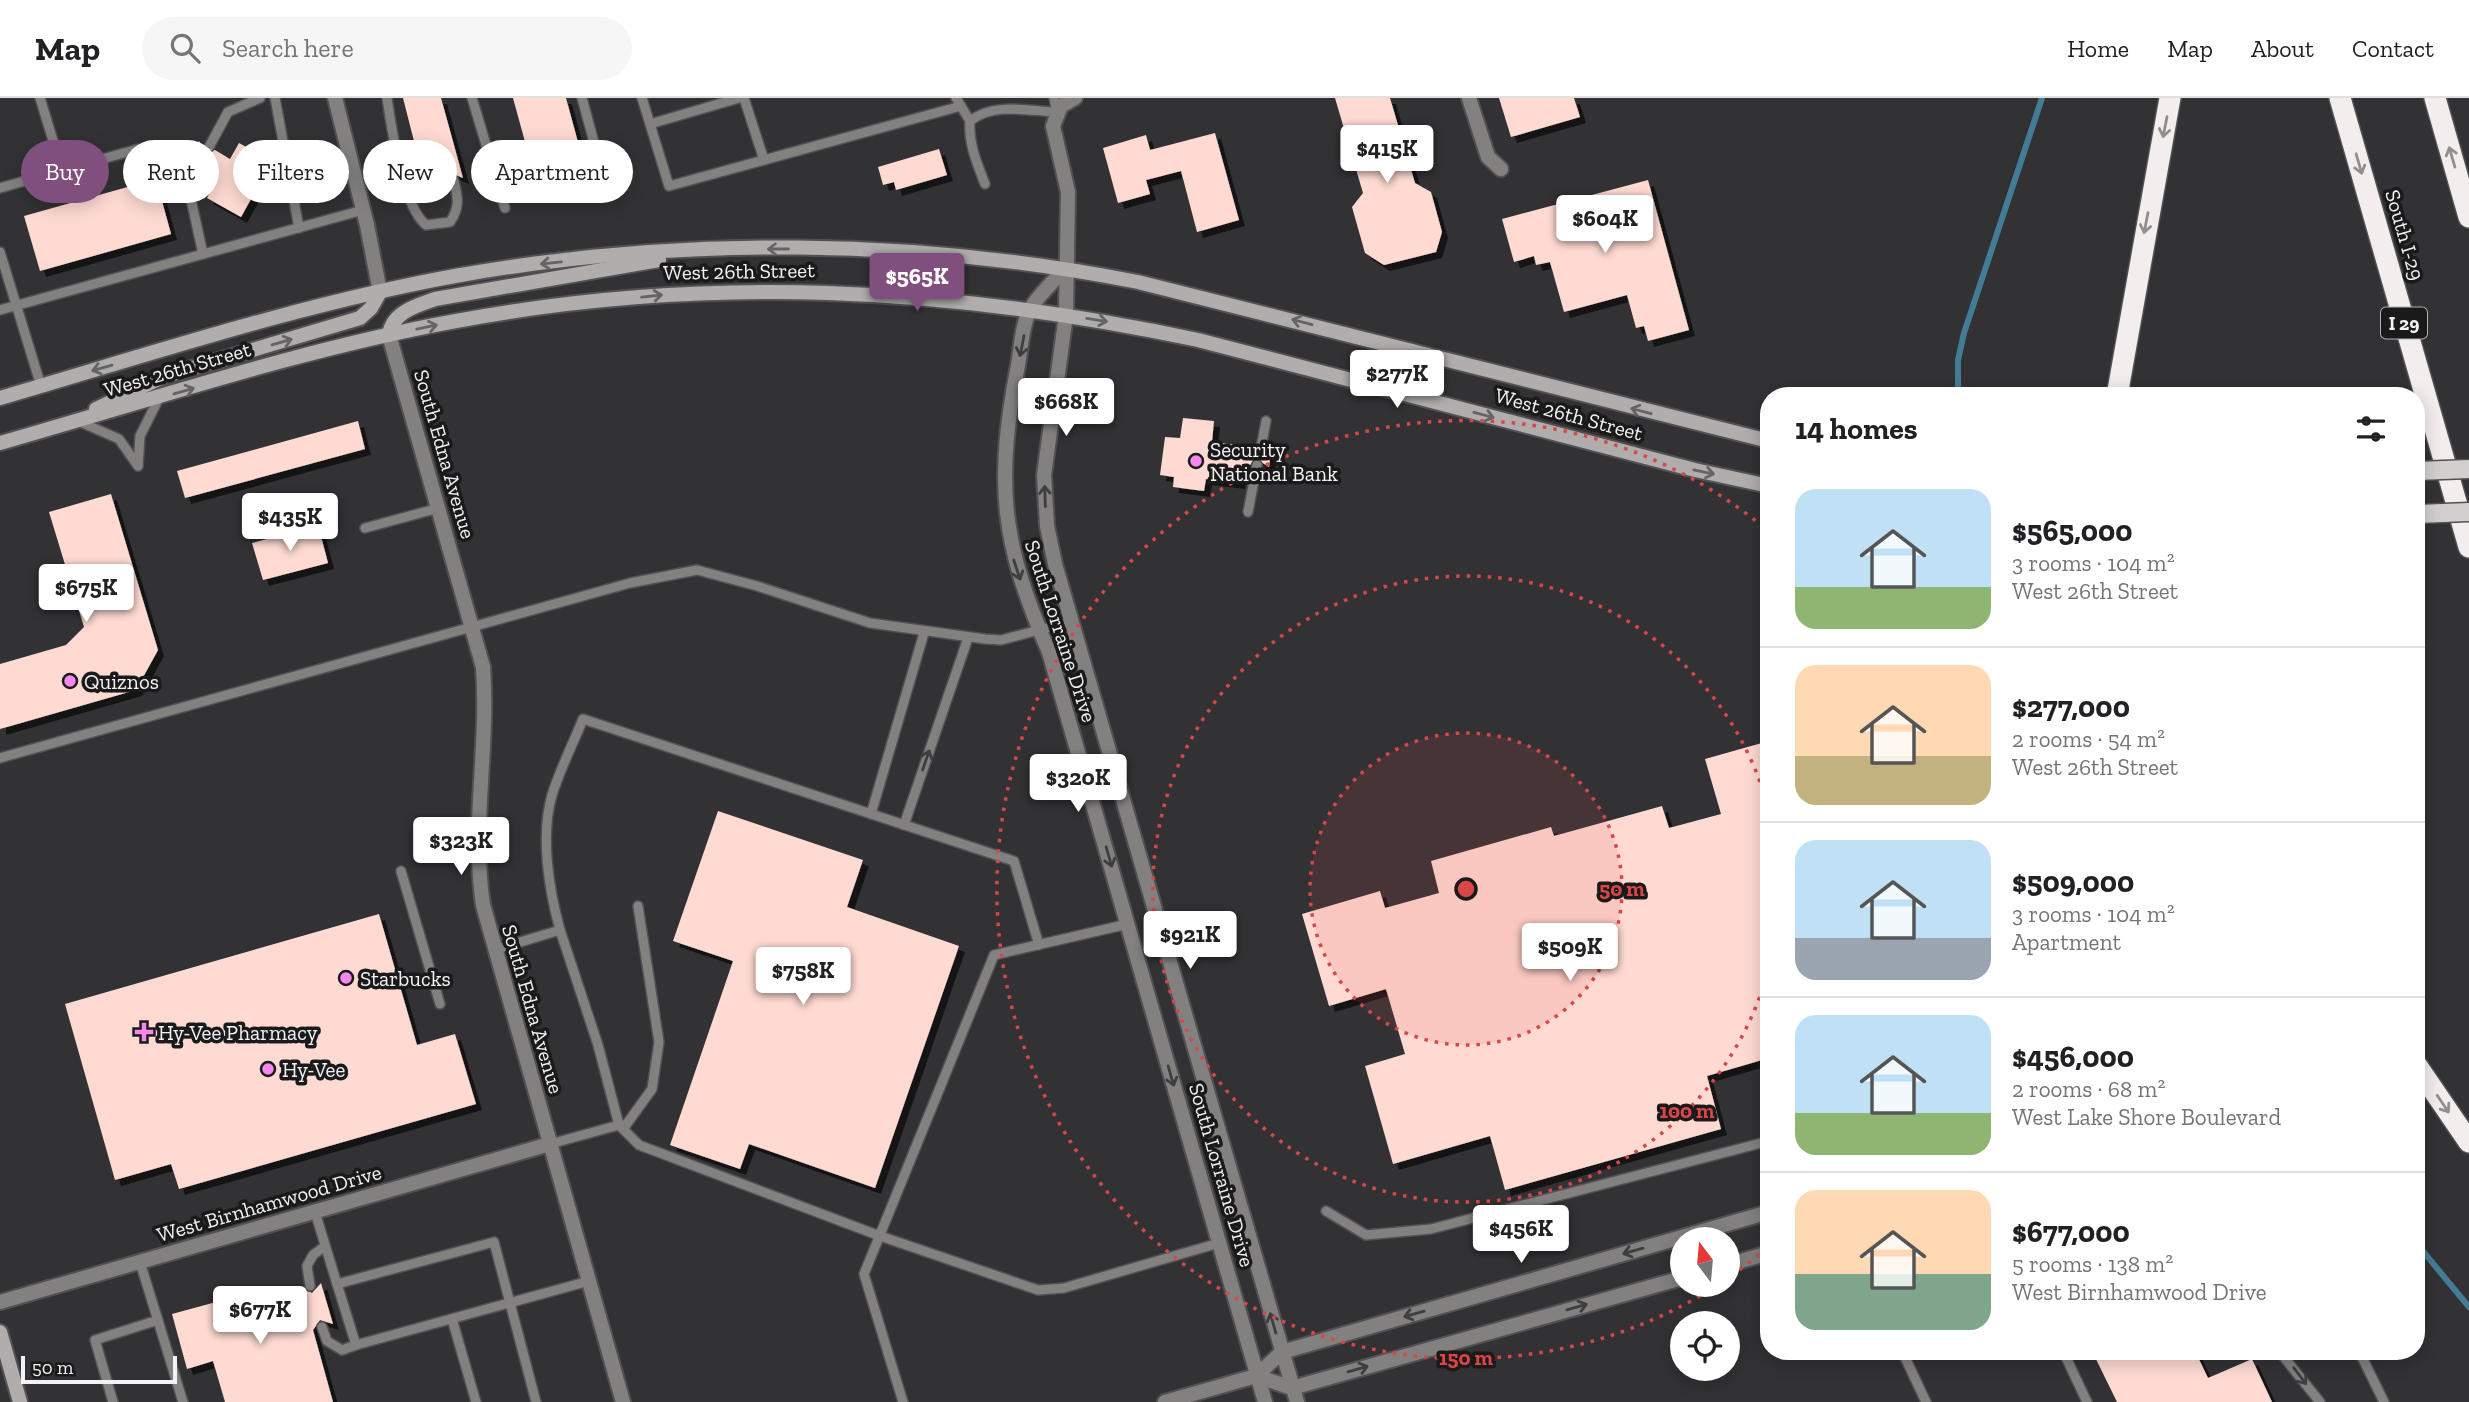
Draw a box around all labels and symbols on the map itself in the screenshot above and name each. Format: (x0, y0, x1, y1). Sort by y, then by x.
one-way arrow (2157, 115, 2171, 138)
pin: $415K (1338, 126, 1436, 185)
one-way arrow (2445, 146, 2458, 169)
one-way arrow (2353, 152, 2366, 174)
street label: South I-29 (2380, 187, 2430, 283)
pin: $604K (1556, 195, 1654, 255)
one-way arrow (2139, 211, 2153, 234)
one-way arrow (767, 242, 790, 256)
pin: $565K (868, 254, 966, 313)
one-way arrow (540, 257, 563, 270)
street label: West 26th Street (663, 257, 815, 285)
one-way arrow (641, 289, 663, 302)
road number: I 29 (2381, 308, 2427, 339)
one-way arrow (1085, 314, 1108, 327)
one-way arrow (1291, 315, 1314, 328)
one-way arrow (415, 319, 438, 333)
one-way arrow (270, 334, 292, 347)
one-way arrow (1015, 334, 1028, 357)
street label: West 26th Street (101, 336, 254, 402)
pin: $277K (1348, 350, 1446, 410)
one-way arrow (91, 362, 114, 375)
street label: South Edna Avenue (409, 367, 481, 541)
pin: $668K (1017, 378, 1115, 438)
street label: West 26th Street (1493, 382, 1646, 446)
one-way arrow (172, 383, 194, 396)
one-way arrow (1630, 404, 1652, 417)
one-way arrow (1472, 409, 1495, 422)
place label: Security National Bank (1210, 437, 1338, 486)
marker: Security National Bank (1188, 453, 1204, 469)
one-way arrow (1692, 465, 1715, 479)
one-way arrow (1038, 485, 1051, 508)
pin: $435K (241, 494, 339, 553)
street label: South Lorraine Drive (1020, 537, 1102, 725)
one-way arrow (1012, 559, 1025, 581)
pin: $675K (37, 564, 135, 624)
place label: Quiznos (84, 669, 159, 694)
marker: Quiznos (62, 673, 78, 689)
one-way arrow (920, 749, 933, 771)
pin: $320K (1029, 754, 1127, 814)
pin: $323K (412, 818, 510, 877)
one-way arrow (1103, 845, 1116, 868)
text: 50 m (1599, 876, 1645, 901)
centre of rings (1454, 877, 1478, 901)
pin: $921K (1141, 912, 1239, 971)
street label: South Edna Avenue (497, 922, 569, 1096)
pin: $509K (1521, 924, 1619, 983)
pin: $758K (754, 948, 852, 1007)
place label: Starbucks (360, 966, 451, 991)
marker: Starbucks (338, 970, 354, 986)
place label: Hy-Vee Pharmacy (158, 1020, 318, 1045)
marker: Hy-Vee Pharmacy (136, 1024, 152, 1040)
place label: Hy-Vee (282, 1057, 345, 1082)
marker: Hy-Vee (260, 1061, 276, 1077)
one-way arrow (1166, 1064, 1179, 1086)
street label: South Lorraine Drive (1184, 1080, 1260, 1270)
one-way arrow (2436, 1094, 2450, 1113)
text: 100 m (1660, 1098, 1715, 1123)
street label: West Birnhamwood Drive (154, 1159, 384, 1247)
pin: $456K (1472, 1206, 1570, 1265)
north arrow (1670, 1227, 1740, 1297)
one-way arrow (1622, 1246, 1644, 1259)
pin: $677K (211, 1286, 309, 1346)
one-way arrow (1565, 1300, 1587, 1313)
one-way arrow (1403, 1308, 1425, 1321)
one-way arrow (1266, 1312, 1279, 1334)
text: 150 m (1439, 1345, 1494, 1370)
scale bar (21, 1353, 177, 1385)
one-way arrow (1347, 1362, 1369, 1375)
one-way arrow (2293, 1366, 2307, 1385)

